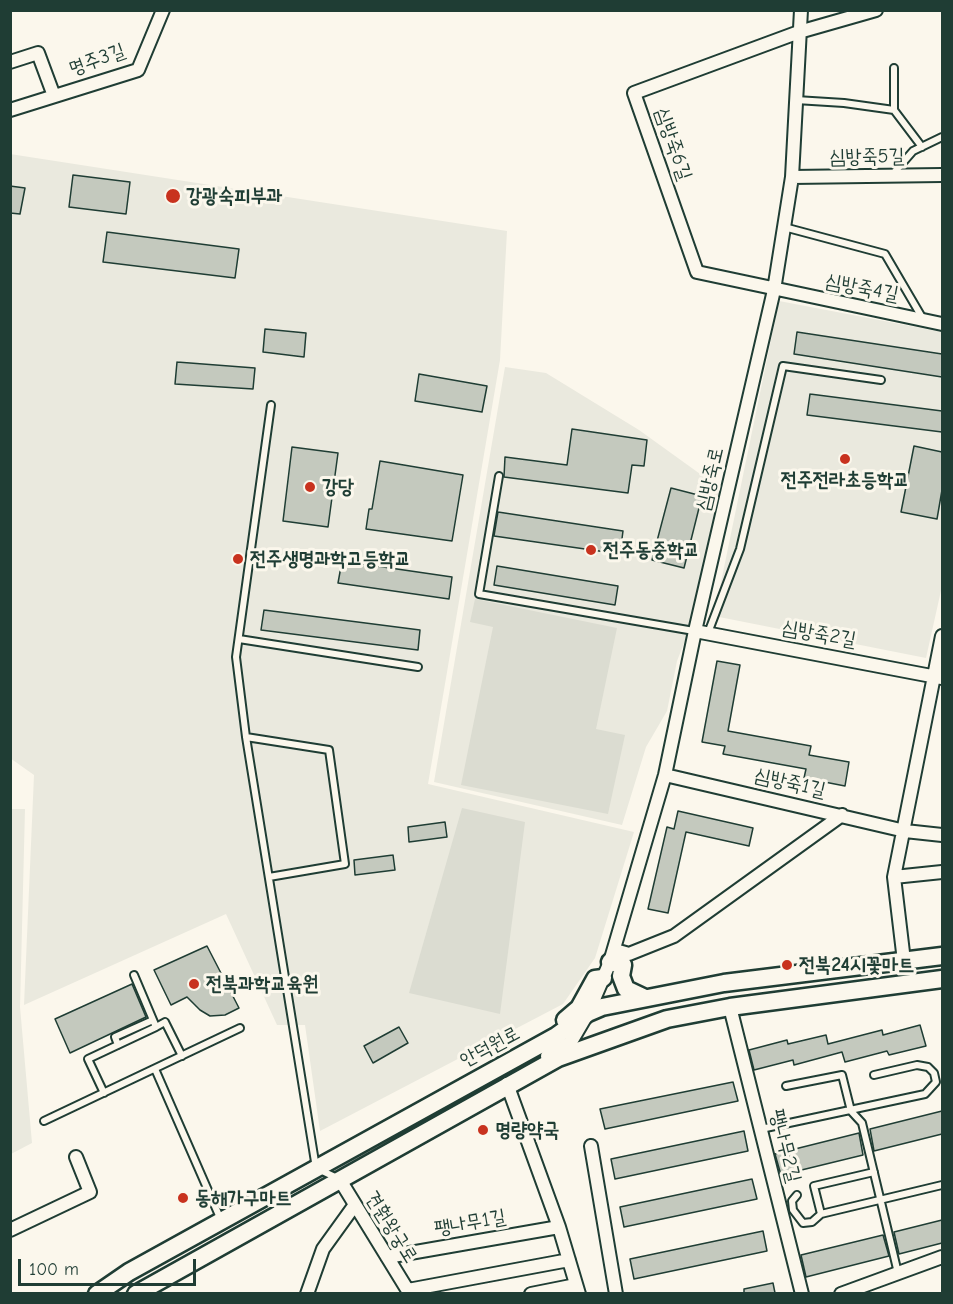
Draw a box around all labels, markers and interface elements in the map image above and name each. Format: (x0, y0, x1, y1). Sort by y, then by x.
street label: 명주3길 (65, 39, 129, 81)
street label: 심방죽6길 (649, 105, 697, 183)
street label: 심방죽5길 (829, 144, 905, 170)
place label: 강광숙피부과 (186, 184, 283, 208)
marker: 강광숙피부과 (164, 187, 182, 205)
street label: 심방죽4길 (823, 269, 901, 307)
street label: 심방죽로 (691, 445, 729, 513)
marker: 전주전라초등학교 (838, 452, 852, 466)
place label: 전주전라초등학교 (781, 468, 909, 492)
place label: 강당 (322, 475, 354, 499)
marker: 강당 (303, 480, 317, 494)
place label: 전주동중학교 (603, 538, 700, 562)
marker: 전주동중학교 (584, 543, 598, 557)
place label: 전주생명과학고등학교 (250, 547, 411, 571)
marker: 전주생명과학고등학교 (231, 552, 245, 566)
street label: 심방죽2길 (780, 616, 858, 652)
street label: 심방죽1길 (752, 763, 828, 803)
place label: 전북24시꽃마트 (799, 953, 914, 977)
marker: 전북24시꽃마트 (780, 958, 794, 972)
place label: 전북과학교육원 (206, 972, 319, 996)
marker: 전북과학교육원 (187, 977, 201, 991)
street label: 안덕원로 (456, 1021, 524, 1073)
street label: 팽나무2길 (764, 1107, 806, 1185)
place label: 명량약국 (495, 1118, 559, 1142)
marker: 명량약국 (476, 1123, 490, 1137)
place label: 동해가구마트 (195, 1186, 292, 1210)
street label: 견훤왕궁로 (360, 1187, 422, 1267)
marker: 동해가구마트 (176, 1191, 190, 1205)
street label: 팽나무1길 (432, 1205, 508, 1241)
scale bar (21, 1247, 200, 1285)
text: 100 m (29, 1259, 79, 1280)

